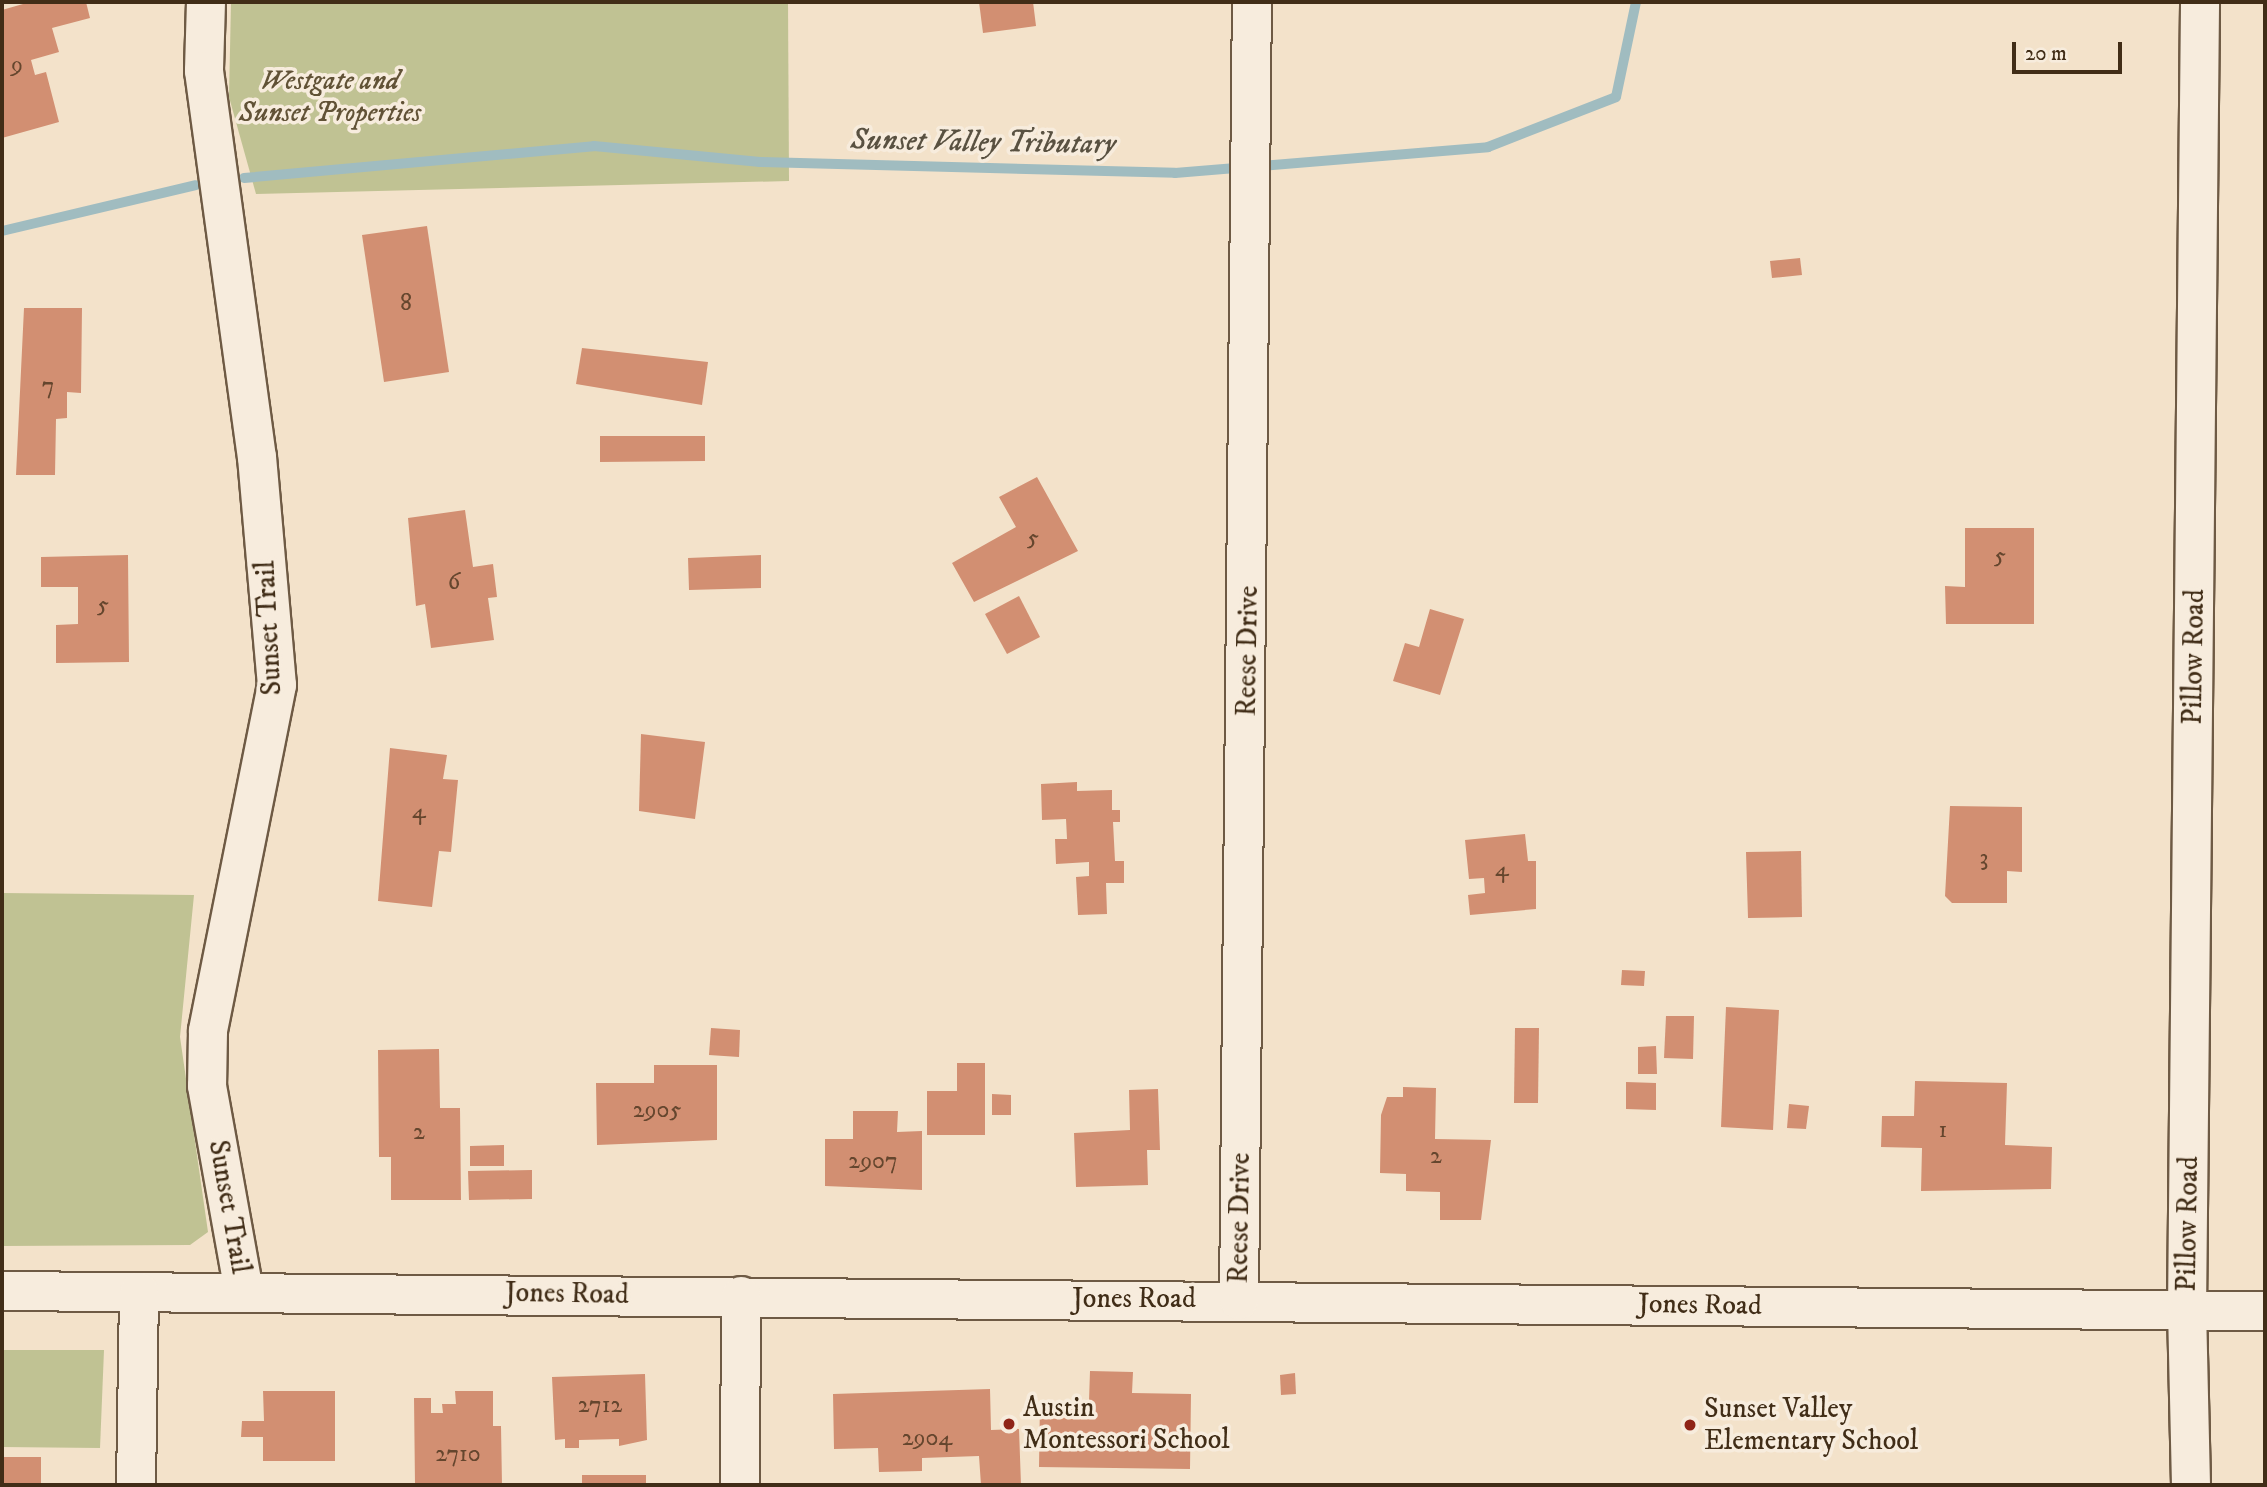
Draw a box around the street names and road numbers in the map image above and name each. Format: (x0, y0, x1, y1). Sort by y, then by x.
street label: Sunset Trail (249, 560, 289, 696)
street label: Reese Drive (1230, 585, 1266, 717)
street label: Pillow Road (2176, 589, 2212, 725)
street label: Sunset Trail (201, 1138, 257, 1276)
street label: Reese Drive (1222, 1152, 1258, 1284)
street label: Pillow Road (2170, 1156, 2206, 1292)
street label: Jones Road (505, 1276, 629, 1312)
street label: Jones Road (1072, 1282, 1196, 1316)
street label: Jones Road (1638, 1287, 1762, 1323)

